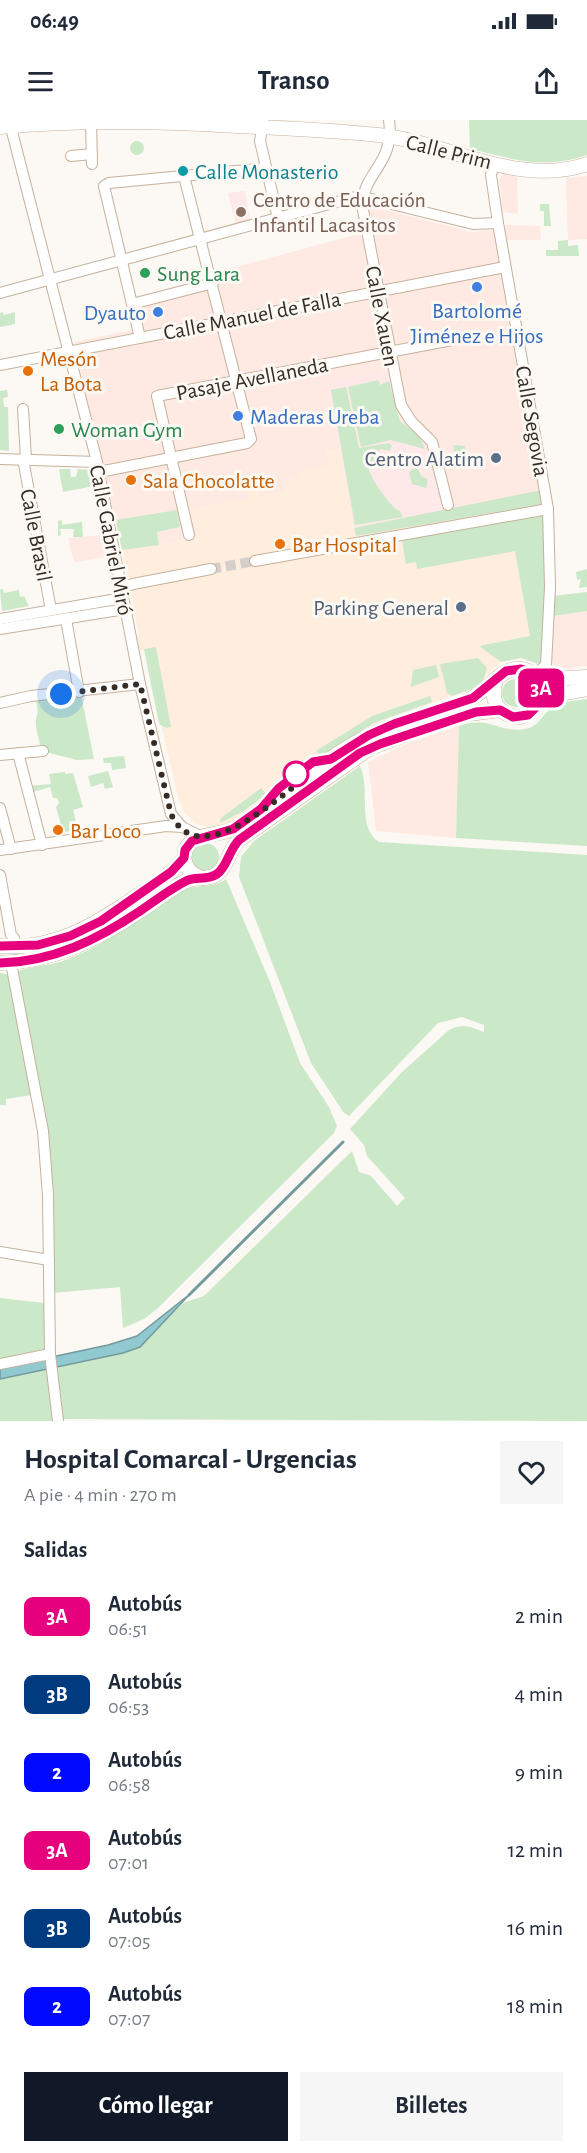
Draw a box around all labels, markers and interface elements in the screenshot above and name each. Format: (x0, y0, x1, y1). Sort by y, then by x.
text: 06:49 (30, 10, 79, 32)
icon: menu (24, 65, 57, 98)
icon: share (530, 65, 563, 98)
text: Transo (258, 67, 329, 94)
street label: Calle Prim (404, 131, 494, 173)
place label: Calle Monasterio (195, 161, 339, 183)
marker: Calle Monasterio (176, 164, 190, 178)
place label: Centro de Educación Infantil Lacasitos (253, 189, 426, 236)
marker: Centro de Educación Infantil Lacasitos (234, 205, 248, 219)
place label: Sung Lara (157, 263, 240, 285)
street label: Calle Xauen (361, 264, 403, 368)
marker: Sung Lara (138, 266, 152, 280)
marker: Bartolomé Jiménez e Hijos (470, 280, 484, 294)
street label: Calle Manuel de Falla (162, 288, 343, 344)
place label: Bartolomé Jiménez e Hijos (411, 300, 544, 347)
place label: Dyauto (84, 302, 146, 324)
marker: Dyauto (151, 305, 165, 319)
place label: Mesón La Bota (40, 348, 103, 395)
street label: Pasaje Avellaneda (174, 353, 330, 404)
marker: Mesón La Bota (21, 364, 35, 378)
street label: Calle Segovia (511, 364, 553, 478)
place label: Maderas Ureba (250, 406, 380, 428)
marker: Maderas Ureba (231, 409, 245, 423)
place label: Woman Gym (71, 419, 183, 441)
marker: Woman Gym (52, 422, 66, 436)
place label: Centro Alatim (365, 448, 484, 470)
marker: Centro Alatim (489, 451, 503, 465)
street label: Calle Gabriel Miró (86, 463, 136, 617)
place label: Sala Chocolatte (143, 470, 275, 492)
marker: Sala Chocolatte (124, 473, 138, 487)
street label: Calle Brasil (16, 487, 56, 583)
place label: Bar Hospital (292, 534, 397, 556)
marker: Bar Hospital (273, 537, 287, 551)
place label: Parking General (313, 597, 449, 619)
marker: Parking General (454, 600, 468, 614)
line badge: 3A (514, 668, 568, 708)
text: 3A (530, 678, 552, 699)
your location (46, 679, 76, 709)
unlabelled marker (283, 761, 309, 787)
place label: Bar Loco (70, 820, 141, 842)
marker: Bar Loco (51, 823, 65, 837)
button: heart (500, 1441, 563, 1504)
text: Hospital Comarcal - Urgencias (24, 1446, 357, 1474)
text: A pie · 4 min · 270 m (24, 1485, 177, 1505)
text: Salidas (24, 1539, 87, 1561)
text: Autobús (108, 1593, 182, 1615)
text: 2 min (515, 1605, 563, 1627)
text: 3A (46, 1606, 68, 1627)
text: 06:51 (108, 1619, 148, 1639)
text: Autobús (108, 1671, 182, 1693)
text: 4 min (515, 1683, 563, 1705)
text: 3B (46, 1684, 68, 1705)
text: 06:53 (108, 1697, 149, 1717)
text: Autobús (108, 1749, 182, 1771)
text: 9 min (515, 1761, 563, 1783)
text: 2 (52, 1762, 62, 1783)
text: 06:58 (108, 1775, 150, 1795)
text: Autobús (108, 1827, 182, 1849)
text: 12 min (508, 1839, 563, 1861)
text: 3A (46, 1840, 68, 1861)
text: 07:01 (108, 1853, 149, 1873)
text: Autobús (108, 1905, 182, 1927)
text: 16 min (507, 1917, 563, 1939)
text: 3B (46, 1918, 68, 1939)
text: 07:05 (108, 1931, 150, 1951)
text: Autobús (108, 1983, 182, 2005)
text: 18 min (507, 1995, 563, 2017)
text: 2 (52, 1996, 62, 2017)
text: 07:07 (108, 2009, 150, 2029)
button: Cómo llegar (24, 2072, 288, 2141)
button: Billetes (300, 2072, 563, 2141)

